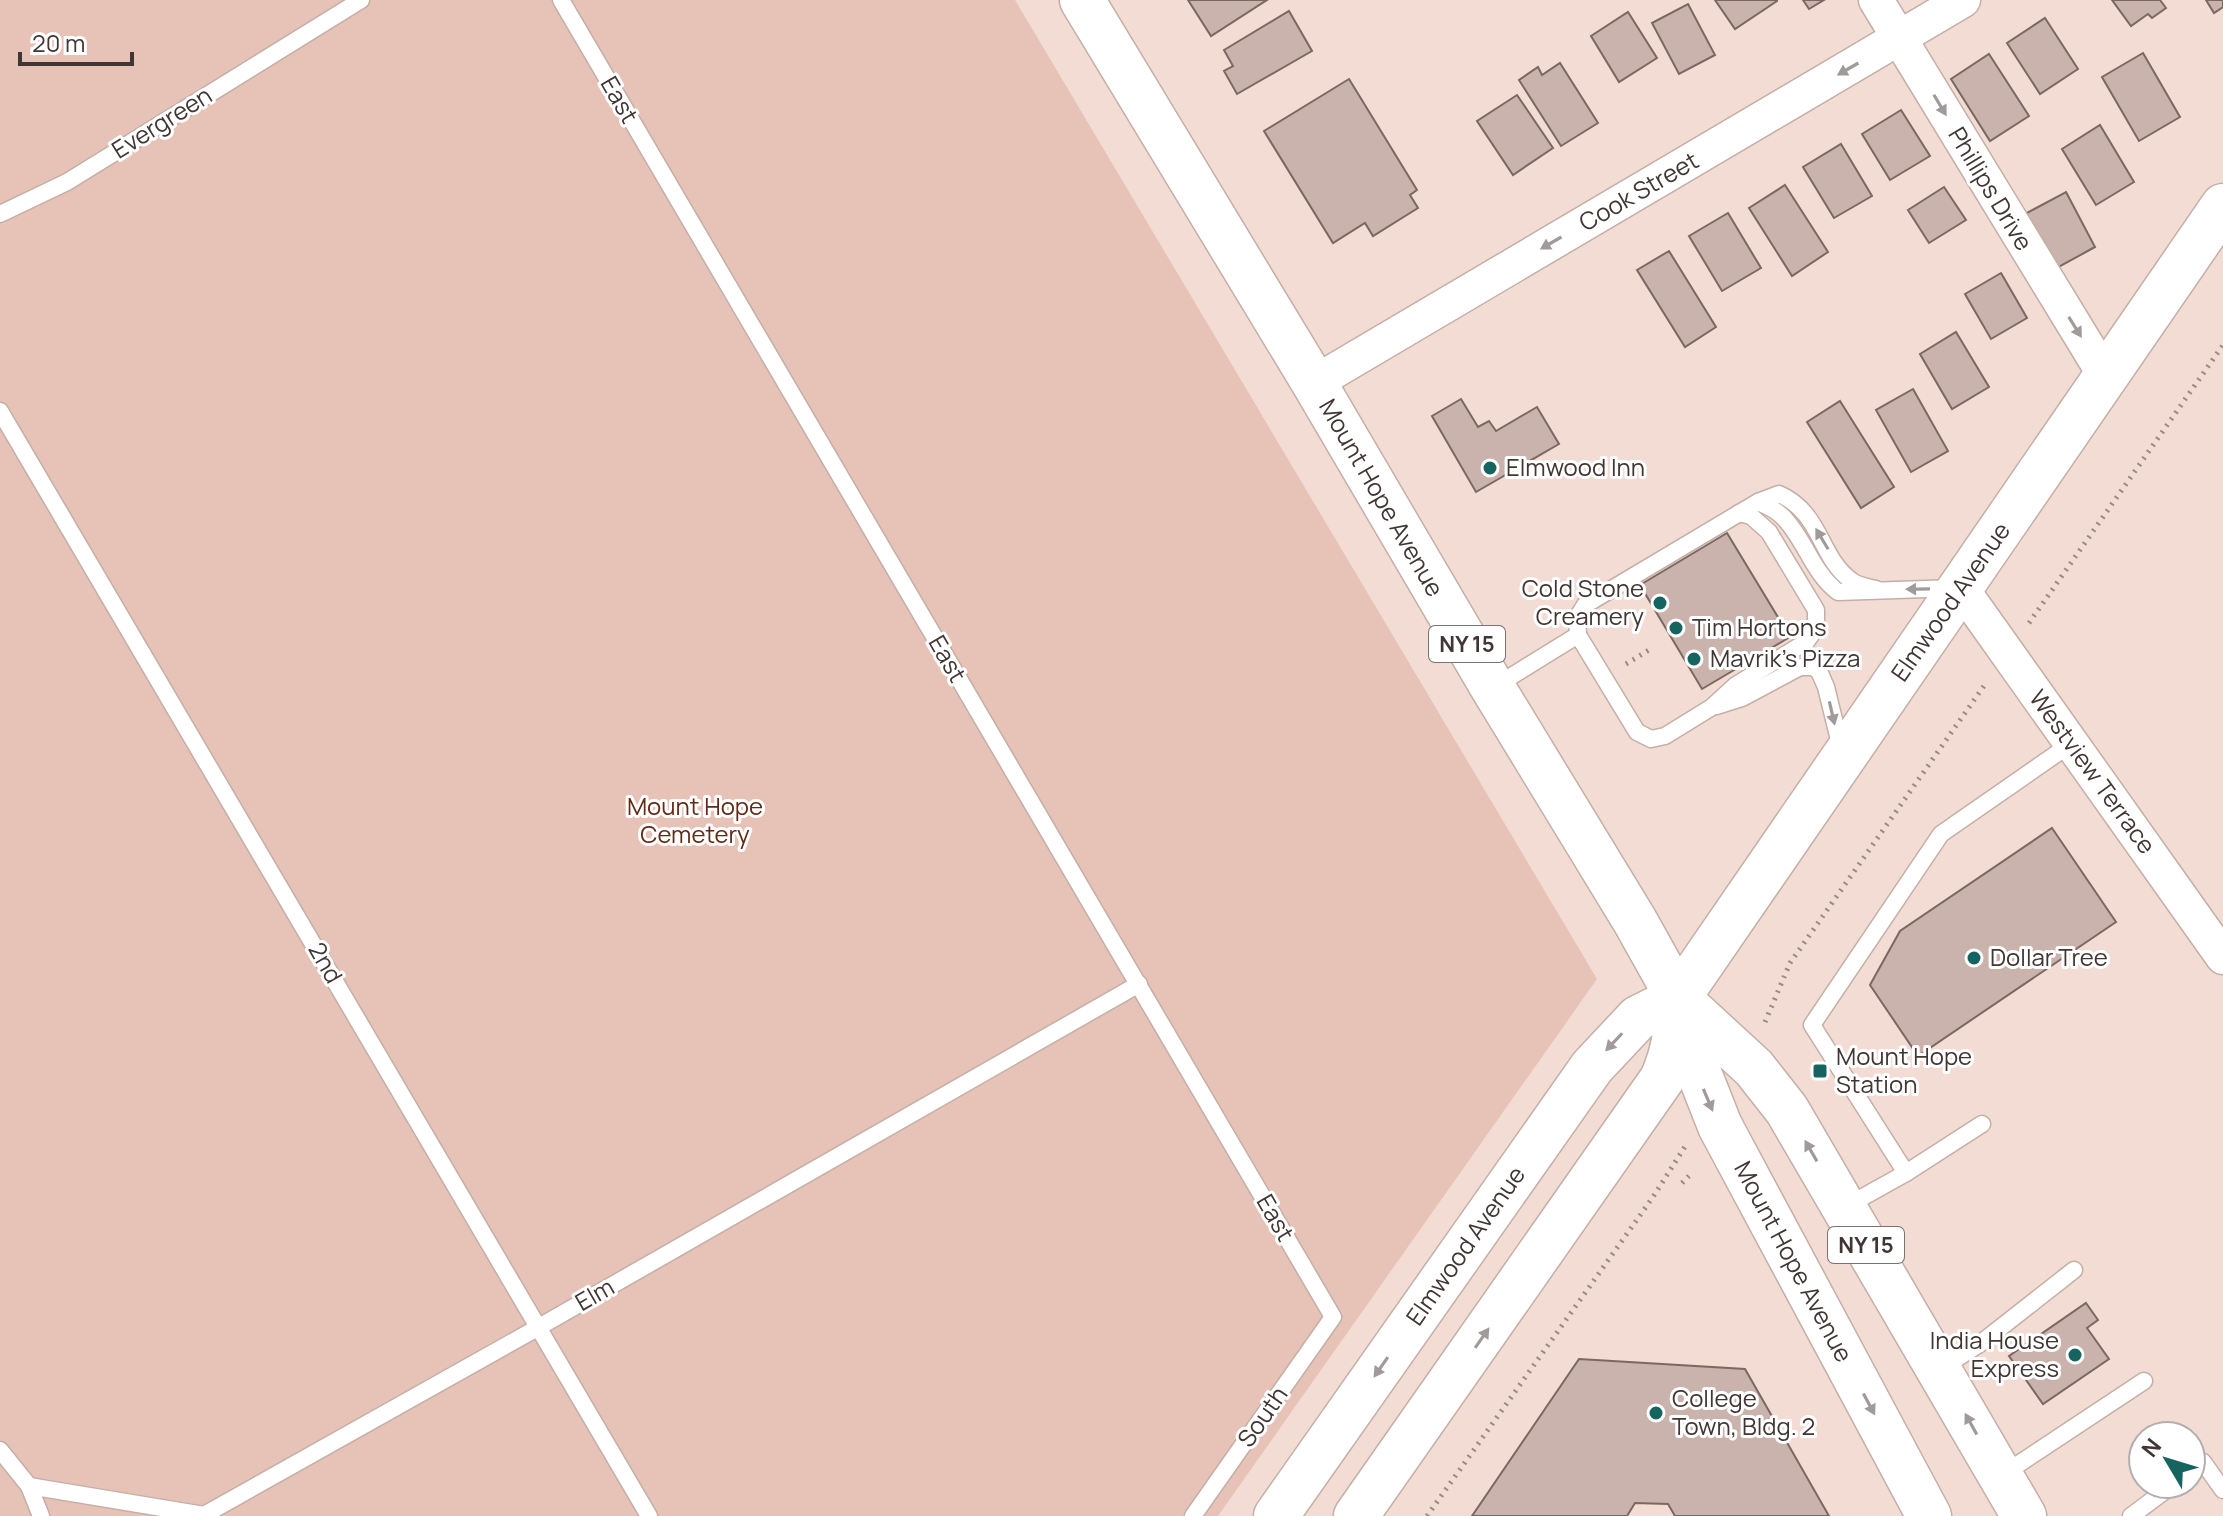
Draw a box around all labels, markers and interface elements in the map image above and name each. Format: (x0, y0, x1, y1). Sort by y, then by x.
scale bar (20, 16, 132, 66)
text: 20 m (32, 26, 85, 59)
one-way arrow (1837, 62, 1859, 76)
street label: East (594, 70, 647, 129)
street label: Evergreen (105, 78, 218, 165)
one-way arrow (1932, 94, 1946, 116)
street label: Phillips Drive (1941, 120, 2041, 256)
street label: Cook Street (1573, 143, 1704, 238)
one-way arrow (1540, 236, 1562, 250)
one-way arrow (2067, 316, 2082, 339)
street label: Mount Hope Avenue (1312, 392, 1452, 602)
place label: Elmwood Inn (1506, 450, 1645, 483)
marker: Elmwood Inn (1481, 459, 1499, 477)
street label: Elmwood Avenue (1883, 515, 2017, 687)
one-way arrow (1815, 528, 1829, 550)
place label: Cold Stone Creamery (1522, 571, 1644, 632)
one-way arrow (1905, 583, 1930, 595)
marker: Cold Stone Creamery (1651, 594, 1669, 612)
place label: Tim Hortons (1692, 610, 1827, 643)
marker: Tim Hortons (1667, 619, 1685, 637)
road number: NY 15 (1429, 626, 1505, 662)
street label: East (922, 629, 975, 688)
place label: Mavrik's Pizza (1710, 641, 1860, 674)
marker: Mavrik's Pizza (1685, 650, 1703, 668)
street label: Westview Terrace (2022, 682, 2164, 860)
one-way arrow (1827, 700, 1839, 725)
park label: Mount Hope Cemetery (627, 789, 763, 850)
street label: 2nd (301, 936, 351, 989)
place label: Dollar Tree (1990, 940, 2108, 973)
marker: Dollar Tree (1965, 949, 1983, 967)
one-way arrow (1606, 1032, 1624, 1051)
place label: Mount Hope Station (1836, 1039, 1972, 1100)
marker: Mount Hope Station (1811, 1062, 1829, 1080)
one-way arrow (1702, 1088, 1715, 1111)
one-way arrow (1804, 1140, 1818, 1163)
street label: Mount Hope Avenue (1727, 1155, 1861, 1368)
street label: Elmwood Avenue (1398, 1159, 1532, 1331)
street label: East (1250, 1188, 1303, 1247)
road number: NY 15 (1828, 1227, 1904, 1263)
street label: Elm (569, 1270, 620, 1318)
place label: India House Express (1930, 1323, 2059, 1384)
one-way arrow (1474, 1327, 1489, 1348)
marker: India House Express (2066, 1346, 2084, 1364)
one-way arrow (1374, 1356, 1389, 1377)
street label: South (1229, 1379, 1295, 1453)
place label: College Town, Bldg. 2 (1672, 1381, 1815, 1442)
one-way arrow (1862, 1392, 1876, 1415)
marker: College Town, Bldg. 2 (1647, 1404, 1665, 1422)
one-way arrow (1964, 1413, 1978, 1435)
north arrow (2127, 1420, 2207, 1500)
text: N (2135, 1432, 2168, 1463)

